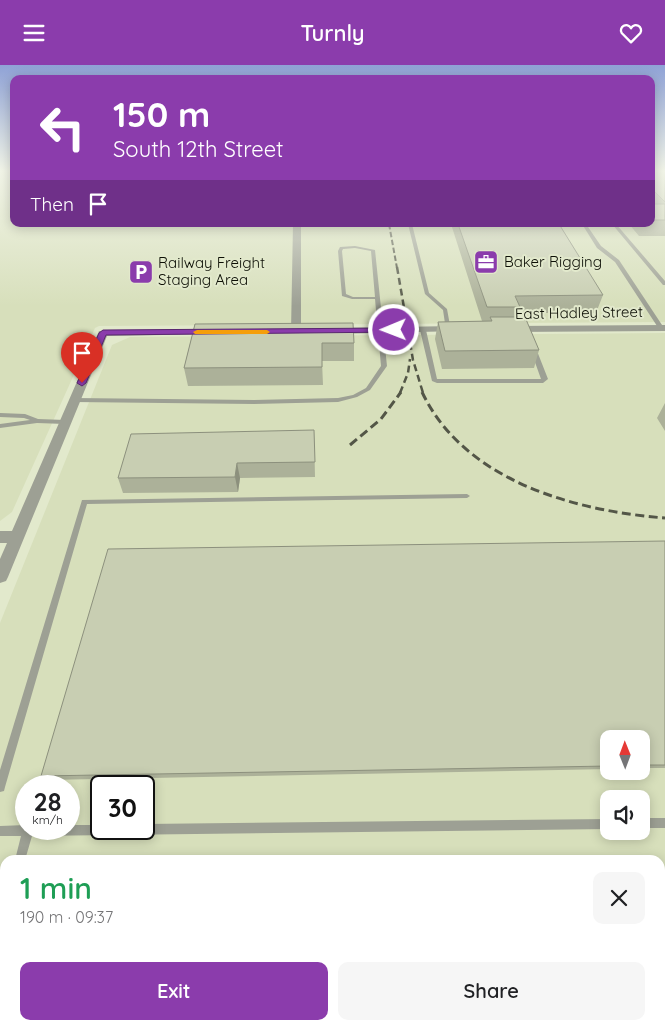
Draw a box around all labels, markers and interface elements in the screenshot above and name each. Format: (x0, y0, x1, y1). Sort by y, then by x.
icon: menu (20, 19, 48, 47)
text: Turnly (300, 19, 365, 47)
icon: heart (617, 19, 645, 47)
text: 150 m (113, 92, 210, 136)
icon: left (30, 95, 95, 160)
text: South 12th Street (113, 135, 284, 163)
icon: arrive (84, 190, 112, 218)
text: Then (30, 192, 74, 216)
office icon: Baker Rigging (473, 249, 499, 275)
place label: Baker Rigging (504, 252, 602, 271)
place label: Railway Freight Staging Area (158, 253, 265, 289)
parking icon: Railway Freight Staging Area (128, 259, 154, 285)
street label: East Hadley Street (515, 302, 643, 323)
position arrow (367, 303, 419, 355)
pin (61, 332, 103, 383)
icon: arrive (68, 339, 96, 367)
north arrow (600, 730, 650, 780)
map controls (600, 730, 650, 840)
speed limit sign: 30 (90, 775, 155, 840)
text: 28 (34, 786, 61, 817)
button: sound (600, 790, 650, 840)
text: km/h (32, 812, 63, 827)
text: 1 min (20, 869, 92, 907)
button: close (593, 872, 645, 924)
text: 190 m · 09:37 (20, 907, 113, 927)
button: Exit (20, 962, 328, 1020)
button: Share (338, 962, 645, 1020)

